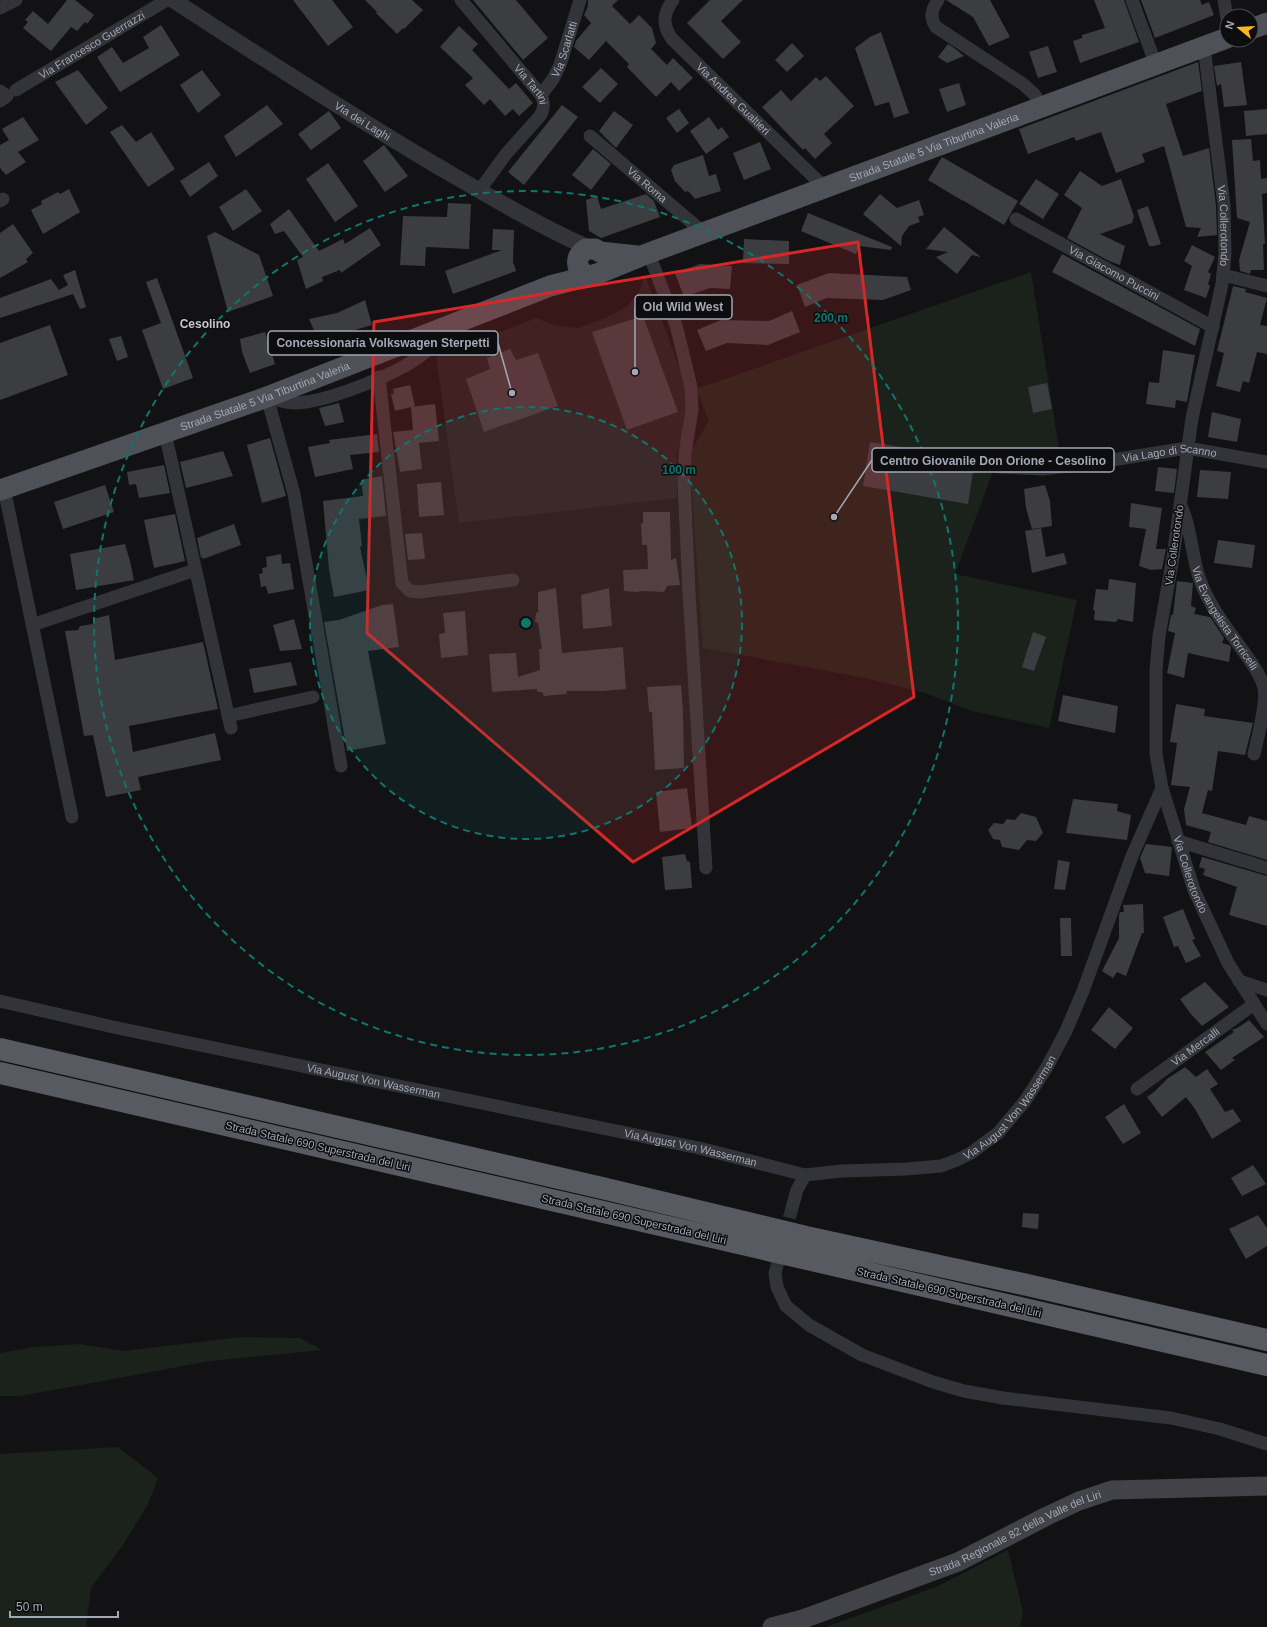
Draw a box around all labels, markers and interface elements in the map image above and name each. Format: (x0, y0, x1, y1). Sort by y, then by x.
north arrow (1219, 8, 1259, 48)
street label: Via Francesco Guerrazzi (37, 9, 147, 81)
text: N (1223, 19, 1236, 31)
street label: Via Scarlatti (549, 20, 579, 79)
street label: Via Andrea Gualtieri (694, 60, 773, 137)
street label: Via Tartini (512, 62, 550, 105)
street label: Via dei Laghi (332, 99, 393, 143)
street label: Strada Statale 5 Via Tiburtina Valeria (847, 110, 1021, 184)
street label: Via Roma (625, 164, 670, 205)
street label: Via Collerotondo (1216, 185, 1231, 267)
street label: Via Giacomo Puccini (1067, 243, 1162, 302)
callout: Old Wild West (635, 295, 732, 319)
text: Old Wild West (643, 300, 723, 314)
text: 200 m (814, 311, 848, 325)
district label: Cesolino (180, 317, 230, 331)
callout: Concessionaria Volkswagen Sterpetti (268, 331, 498, 355)
text: Concessionaria Volkswagen Sterpetti (276, 336, 490, 350)
street label: Strada Statale 5 Via Tiburtina Valeria (179, 359, 352, 433)
street label: Via Lago di Scanno (1122, 442, 1218, 464)
callout: Centro Giovanile Don Orione - Cesolino (872, 448, 1114, 472)
text: Centro Giovanile Don Orione - Cesolino (880, 454, 1106, 468)
text: 100 m (662, 463, 696, 477)
street label: Via Collerotondo (1162, 504, 1186, 586)
street label: Via Evangelista Torricelli (1190, 565, 1261, 672)
centre of rings (519, 616, 533, 630)
street label: Via Collerotondo (1171, 834, 1210, 915)
street label: Via Mercalli (1169, 1025, 1222, 1068)
street label: Via August Von Wasserman (961, 1053, 1058, 1162)
street label: Via August Von Wasserman (306, 1061, 441, 1100)
street label: Strada Statale 690 Superstrada del Liri (224, 1119, 412, 1173)
street label: Via August Von Wasserman (623, 1127, 758, 1169)
street label: Strada Statale 690 Superstrada del Liri (540, 1192, 728, 1246)
street label: Strada Statale 690 Superstrada del Liri (855, 1265, 1043, 1319)
street label: Strada Regionale 82 della Valle del Liri (927, 1488, 1103, 1578)
scale bar (10, 1593, 118, 1619)
text: 50 m (16, 1600, 43, 1614)

